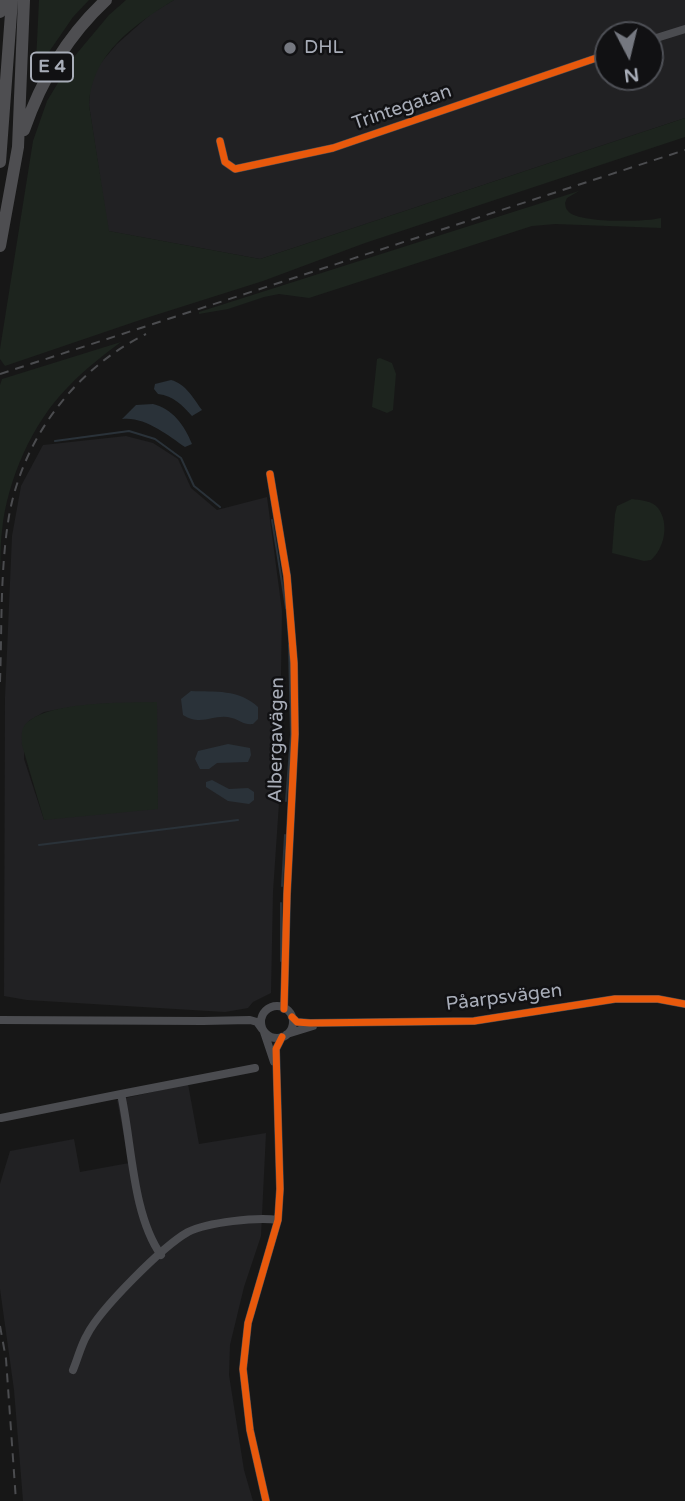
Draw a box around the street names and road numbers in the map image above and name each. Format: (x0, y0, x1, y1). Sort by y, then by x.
road number: E 4 (31, 52, 73, 82)
street label: Trintegatan (349, 80, 455, 136)
street label: Albergavägen (265, 677, 289, 803)
street label: Påarpsvägen (445, 980, 563, 1016)

